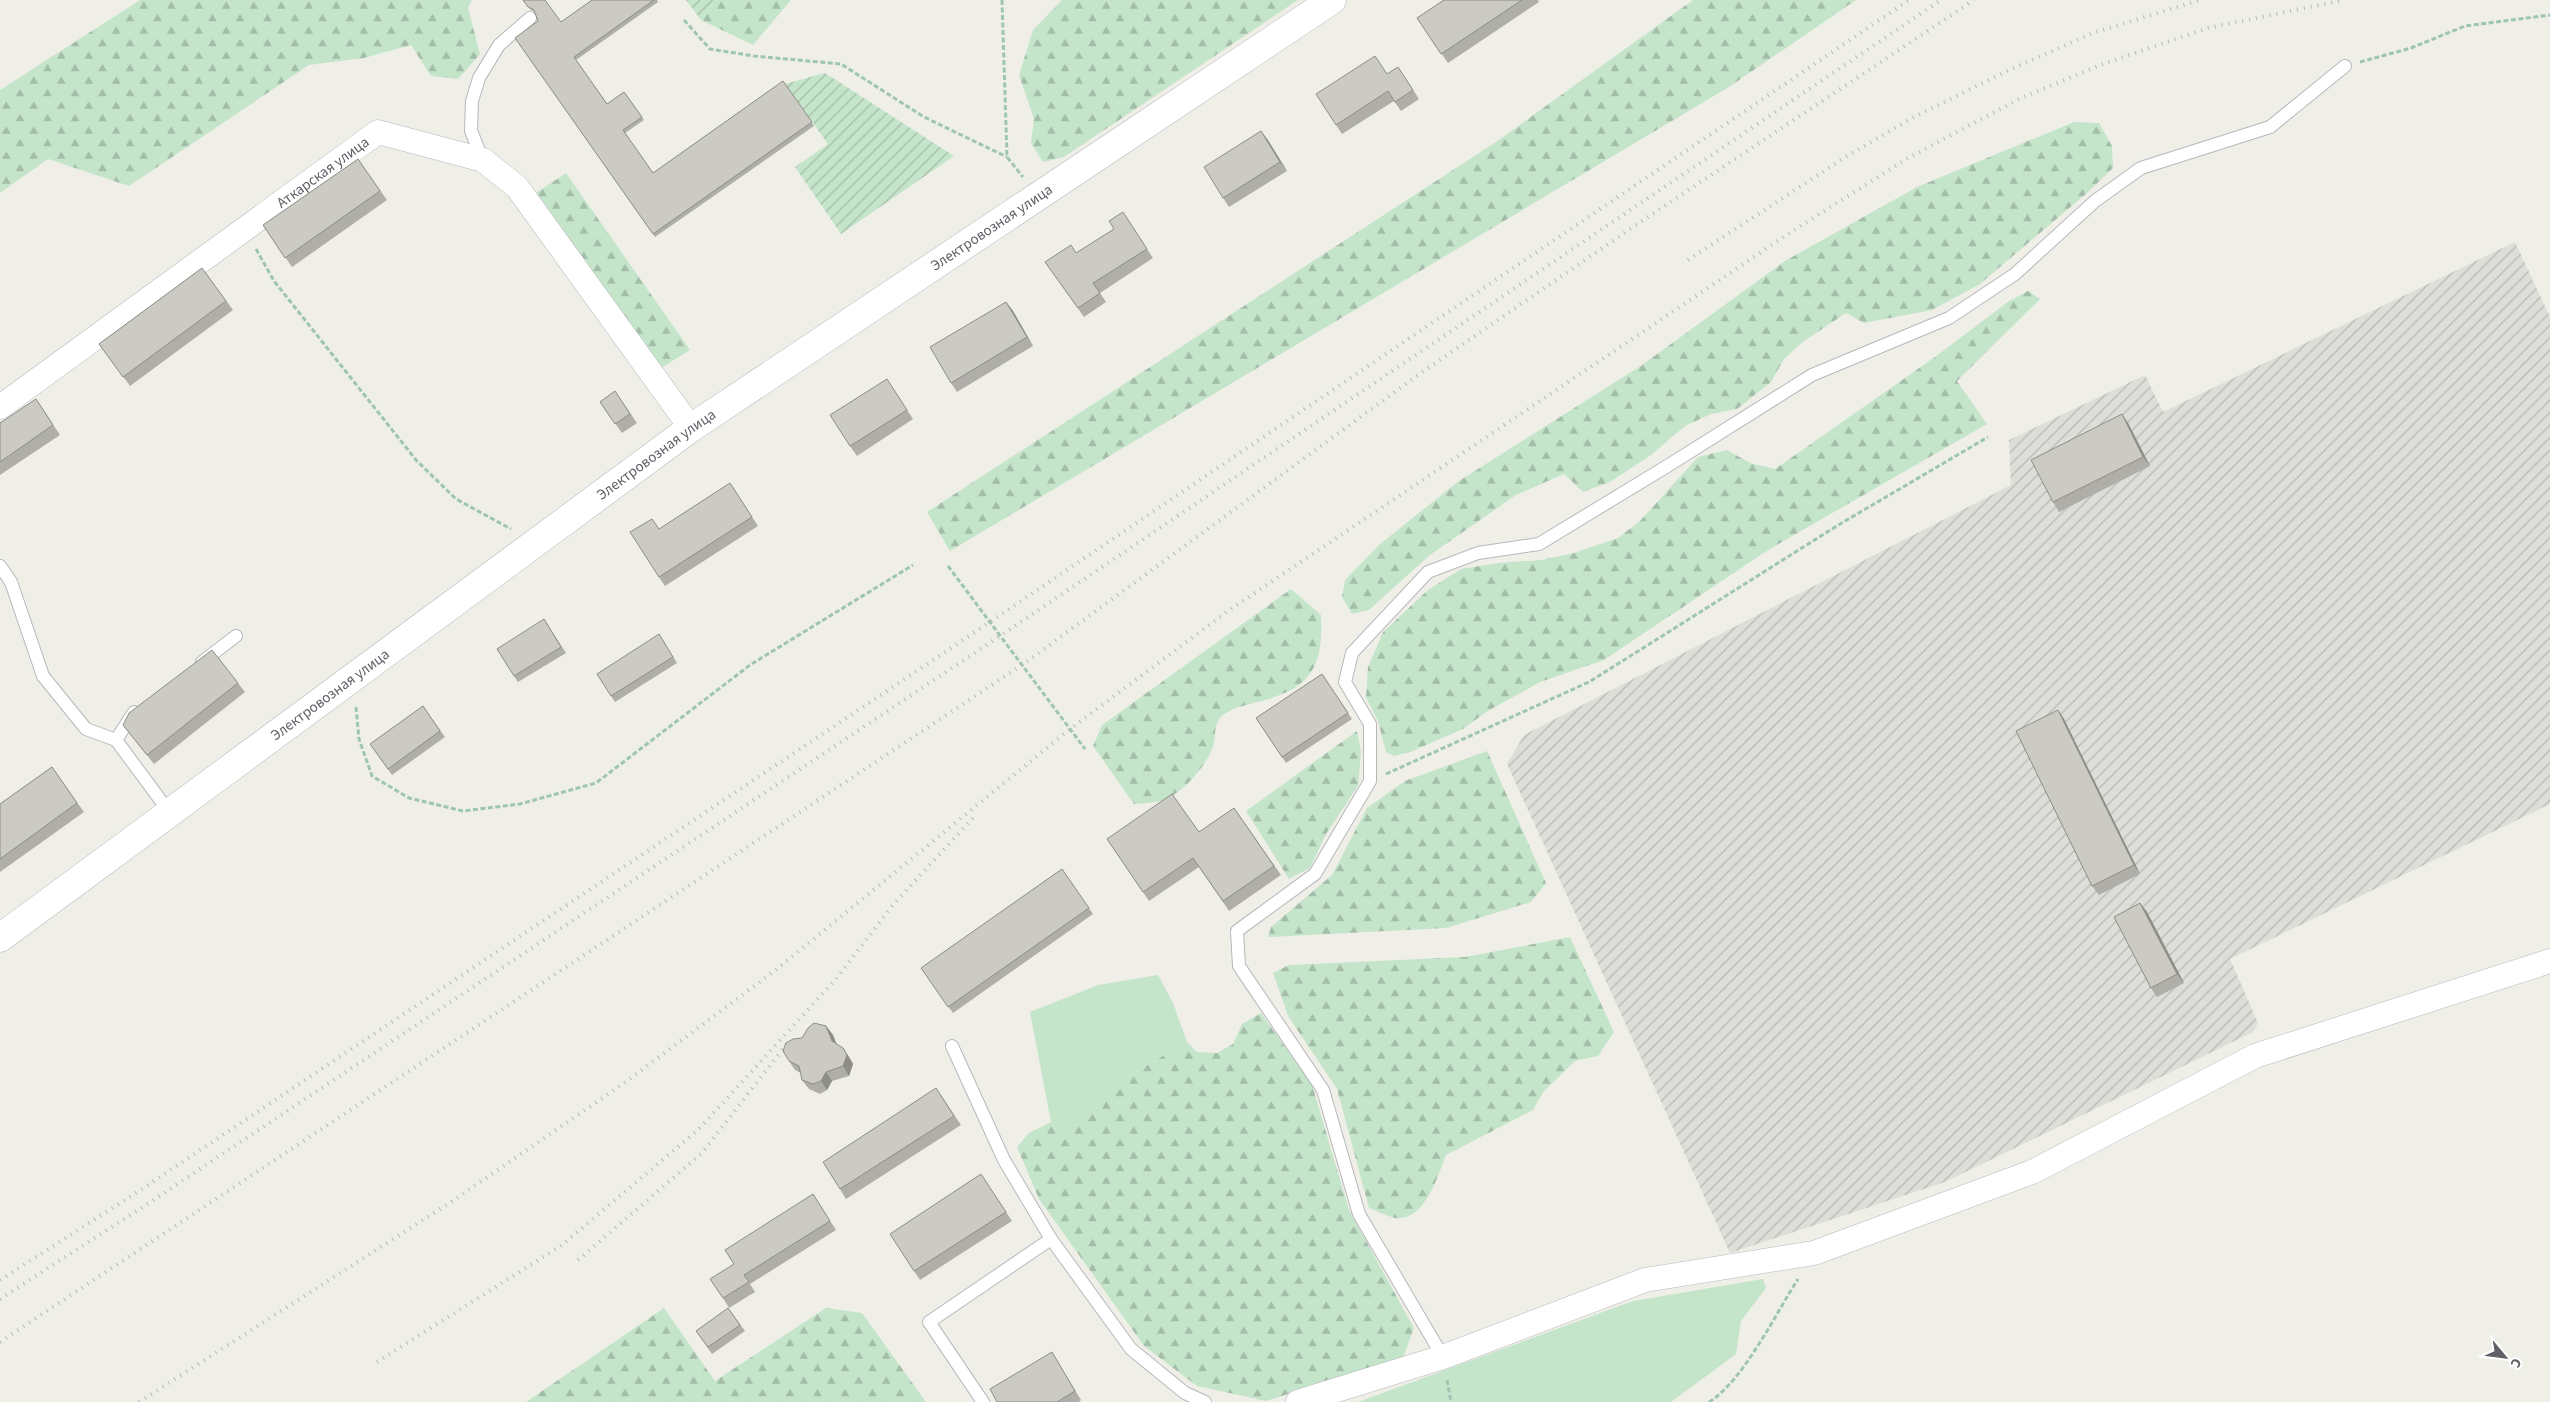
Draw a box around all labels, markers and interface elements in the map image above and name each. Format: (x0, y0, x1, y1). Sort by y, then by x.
street label: Аткарская улица (272, 132, 374, 213)
street label: Электровозная улица (926, 179, 1057, 276)
street label: Электровозная улица (592, 404, 720, 505)
street label: Электровозная улица (266, 644, 394, 746)
north arrow (2480, 1332, 2530, 1382)
text: С (2505, 1354, 2526, 1371)

